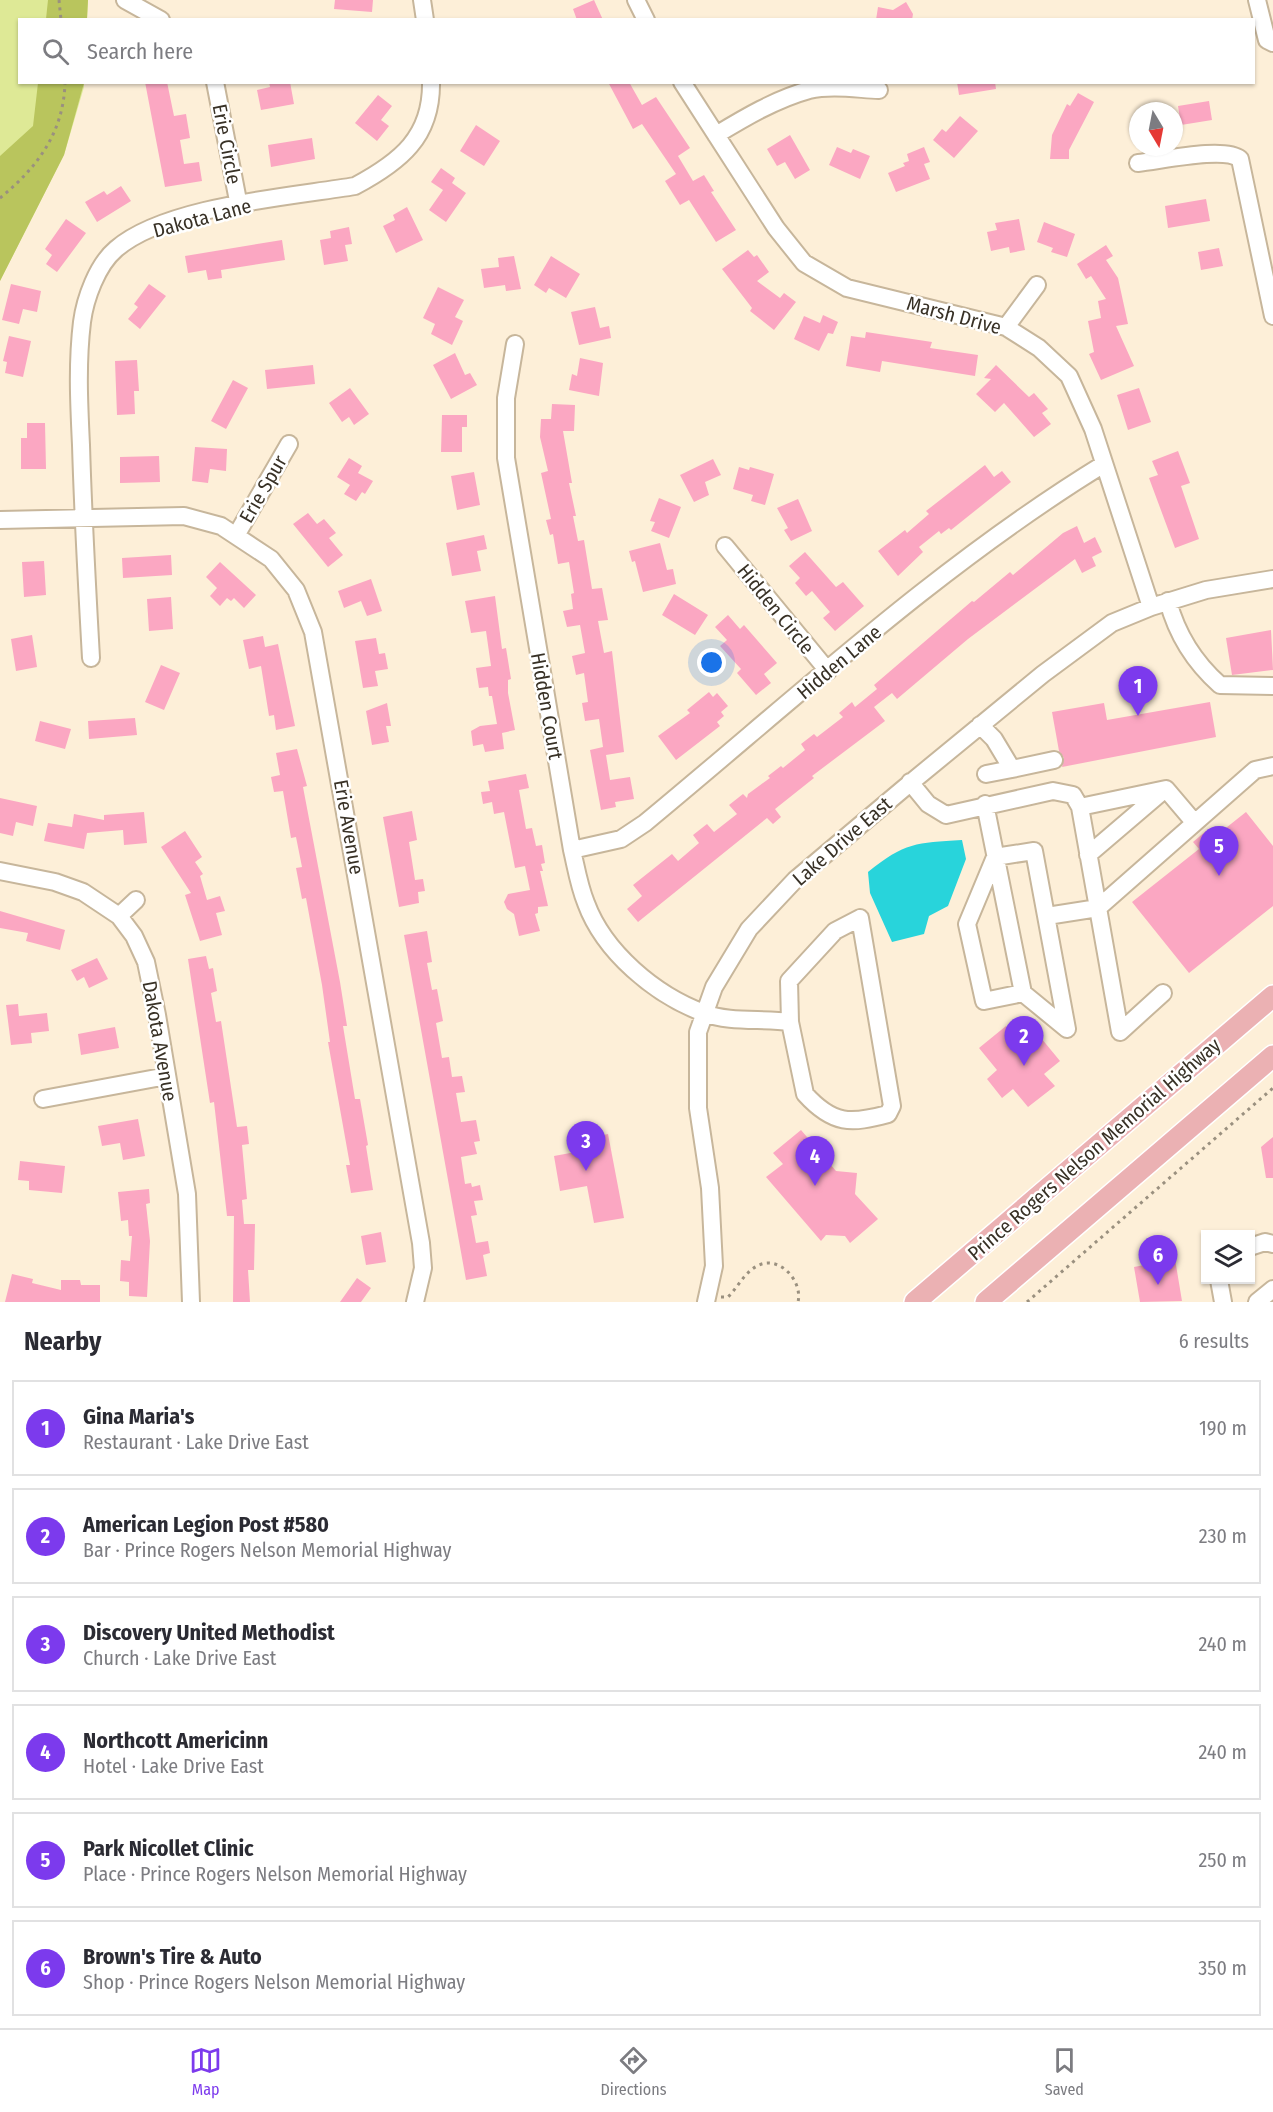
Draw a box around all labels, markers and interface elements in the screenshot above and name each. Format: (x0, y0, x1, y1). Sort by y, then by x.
search box (18, 18, 1255, 84)
icon: search (39, 35, 72, 68)
text: Search here (87, 38, 193, 65)
street label: Erie Circle (207, 102, 247, 186)
north arrow (1129, 102, 1183, 156)
street label: Dakota Lane (150, 193, 254, 243)
street label: Marsh Drive (904, 291, 1004, 339)
street label: Erie Spur (234, 451, 292, 527)
street label: Hidden Circle (732, 559, 820, 659)
street label: Hidden Lane (792, 620, 886, 704)
your location (697, 648, 726, 677)
street label: Hidden Court (526, 651, 568, 762)
pin: 1 (1118, 666, 1158, 716)
street label: Erie Avenue (329, 778, 369, 876)
street label: Lake Drive East (788, 791, 897, 890)
pin: 5 (1200, 826, 1238, 876)
street label: Dakota Avenue (138, 979, 182, 1103)
pin: 2 (1004, 1016, 1044, 1066)
street label: Prince Rogers Nelson Memorial Highway (963, 1033, 1225, 1265)
pin: 3 (566, 1122, 606, 1171)
pin: 4 (796, 1136, 834, 1186)
map controls (1201, 1230, 1255, 1284)
button: layers (1201, 1230, 1255, 1284)
pin: 6 (1138, 1236, 1178, 1285)
text: Nearby (24, 1326, 101, 1357)
text: 6 results (1179, 1329, 1249, 1353)
text: Gina Maria's (83, 1403, 194, 1430)
text: 1 (41, 1416, 50, 1440)
text: 190 m (1199, 1416, 1247, 1440)
text: Restaurant · Lake Drive East (83, 1430, 309, 1454)
text: American Legion Post #580 (83, 1511, 329, 1538)
text: 2 (41, 1524, 50, 1548)
text: 230 m (1199, 1524, 1247, 1548)
text: Bar · Prince Rogers Nelson Memorial Highway (83, 1538, 451, 1562)
text: Discovery United Methodist (83, 1619, 335, 1646)
text: 3 (41, 1632, 50, 1656)
text: 240 m (1198, 1632, 1247, 1656)
text: Church · Lake Drive East (83, 1646, 276, 1670)
text: Northcott Americinn (83, 1727, 268, 1754)
text: 4 (40, 1740, 51, 1764)
text: 240 m (1198, 1740, 1247, 1764)
text: Hotel · Lake Drive East (83, 1754, 264, 1778)
text: Park Nicollet Clinic (83, 1835, 254, 1862)
text: 5 (41, 1848, 50, 1872)
text: 250 m (1199, 1848, 1247, 1872)
text: Place · Prince Rogers Nelson Memorial Highway (83, 1862, 467, 1886)
text: Brown's Tire & Auto (83, 1943, 262, 1970)
text: 6 (40, 1956, 51, 1980)
text: 350 m (1198, 1956, 1247, 1980)
text: Shop · Prince Rogers Nelson Memorial Highway (83, 1970, 465, 1994)
tab: Map (189, 2044, 222, 2099)
tab: Directions (600, 2044, 667, 2099)
tab: Saved (1045, 2044, 1084, 2099)

